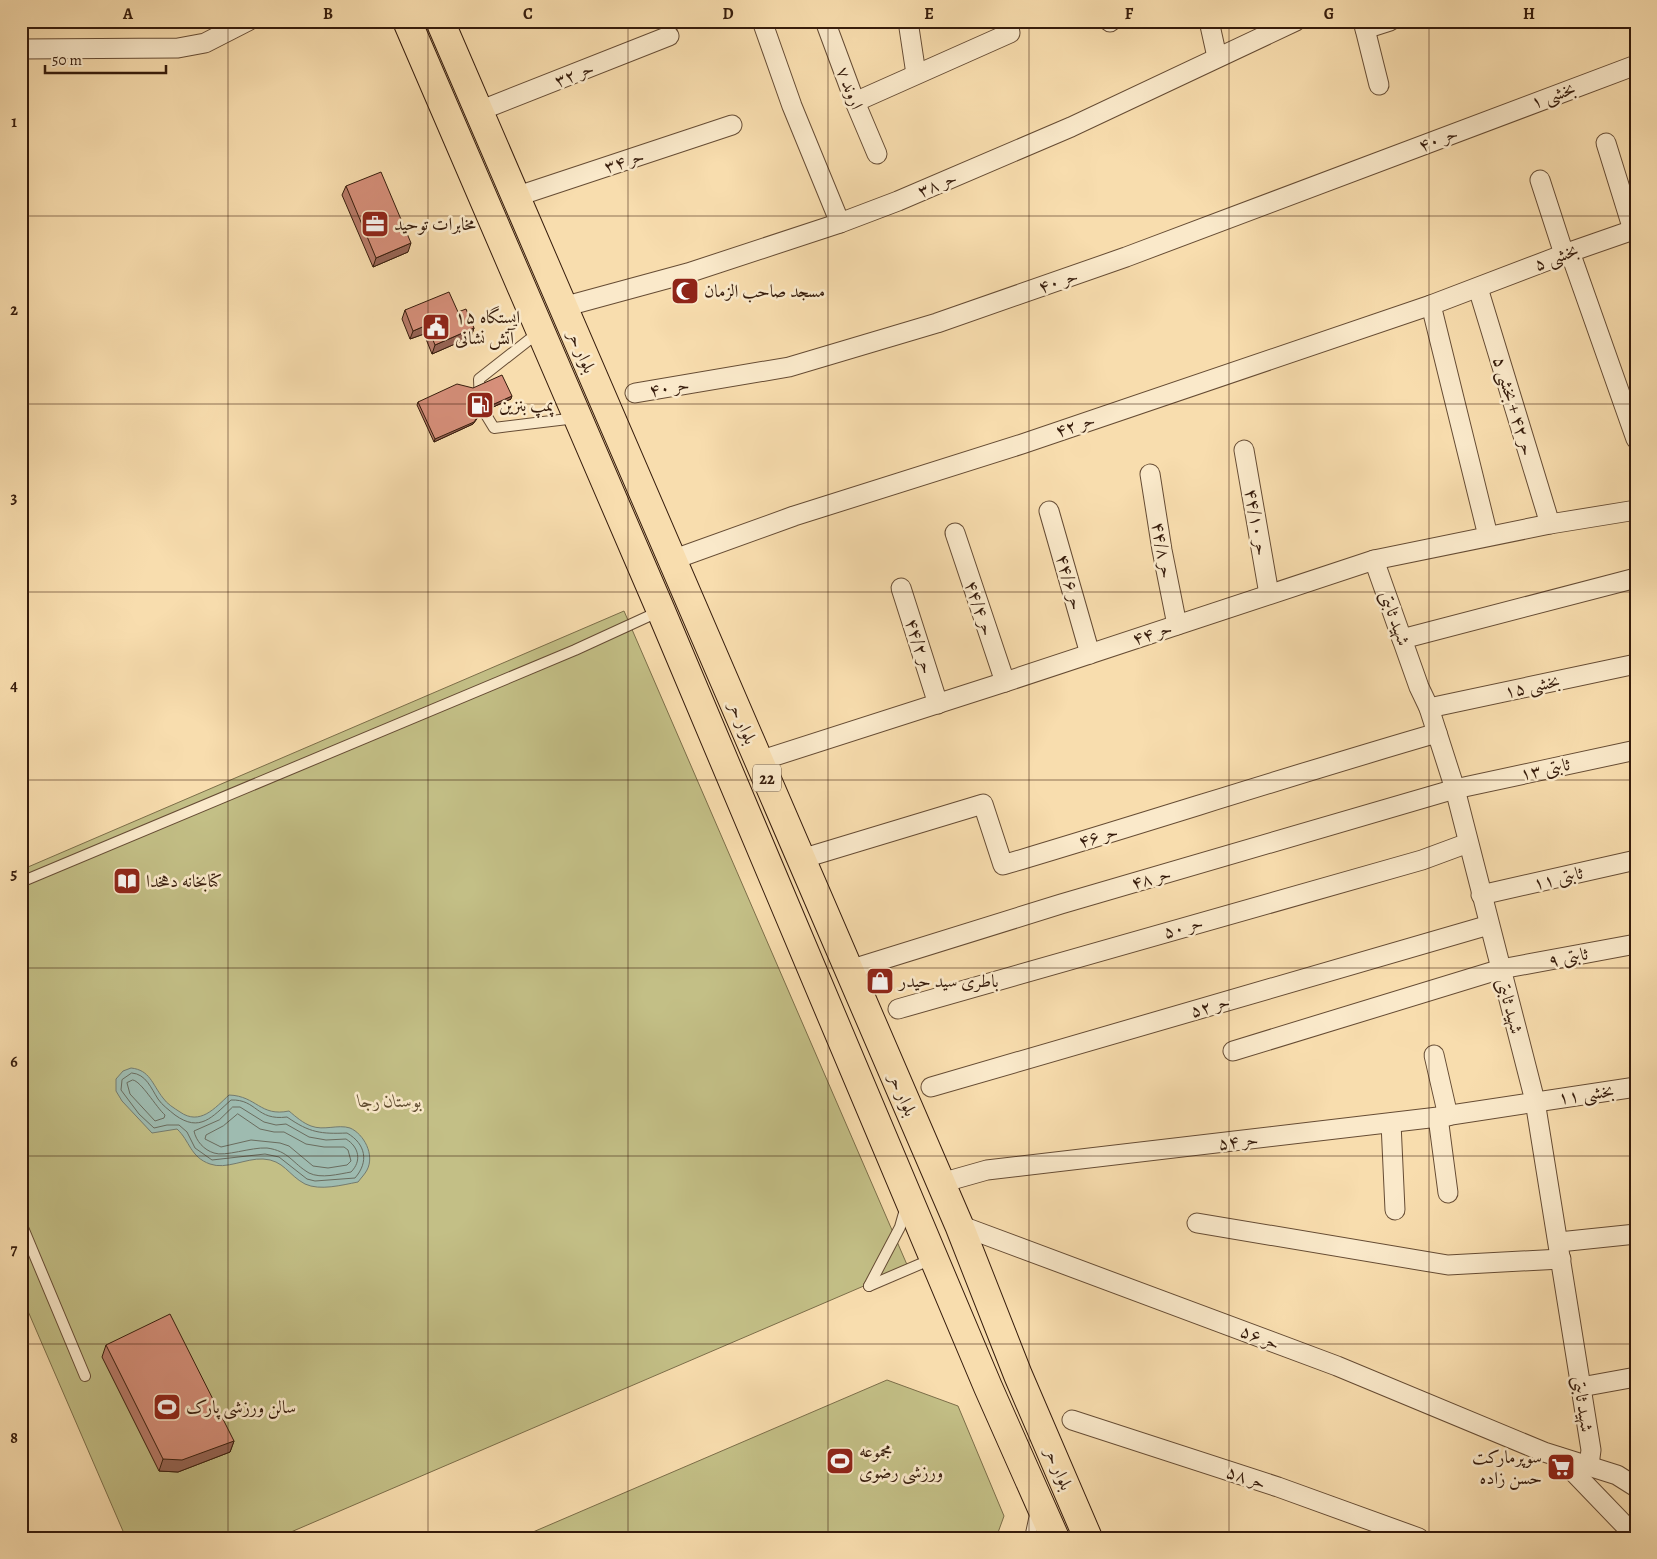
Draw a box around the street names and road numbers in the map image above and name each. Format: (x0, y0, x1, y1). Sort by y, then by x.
street label: حر ۳۲ (551, 55, 597, 93)
street label: اروند ۷ (831, 63, 869, 113)
street label: بخشی ۱ (1527, 76, 1579, 115)
street label: حر ۴۰ (1415, 121, 1461, 157)
street label: حر ۳۴ (601, 143, 647, 179)
street label: حر ۳۸ (914, 165, 960, 203)
street label: بخشی ۵ (1530, 238, 1582, 277)
street label: حر ۴۰ (1035, 263, 1081, 299)
street label: بلوار حر (562, 325, 602, 377)
street label: حر ۴۲ + بخشی ۵ (1487, 354, 1540, 459)
street label: حر ۴۰ (647, 372, 691, 402)
street label: حر ۴۲ (1052, 407, 1098, 443)
street label: حر ۴۴/۱۰ (1239, 487, 1275, 557)
street label: حر ۴۴/۸ (1146, 520, 1180, 580)
street label: حر ۴۴/۶ (1051, 551, 1089, 613)
street label: حر ۴۴/۴ (959, 577, 1001, 639)
street label: شهید ثابتی (1374, 587, 1416, 649)
street label: حر ۴۴/۲ (900, 615, 940, 677)
street label: حر ۴۴ (1129, 615, 1175, 651)
street label: بخشی ۱۵ (1502, 668, 1562, 705)
street label: بلوار حر (723, 696, 763, 748)
street label: ثابتی ۱۳ (1518, 752, 1573, 786)
road number: 22 (753, 764, 781, 791)
street label: حر ۴۶ (1075, 819, 1121, 853)
street label: حر ۴۸ (1128, 861, 1174, 895)
street label: ثابتی ۱۱ (1531, 861, 1586, 895)
street label: حر ۵۰ (1160, 910, 1206, 944)
street label: ثابتی ۹ (1546, 941, 1590, 973)
street label: شهید ثابتی (1491, 975, 1529, 1037)
street label: حر ۵۲ (1187, 989, 1233, 1023)
street label: بلوار حر (883, 1068, 923, 1120)
street label: بخشی ۱۱ (1557, 1078, 1616, 1111)
street label: حر ۵۴ (1216, 1127, 1260, 1155)
street label: حر ۵۶ (1237, 1319, 1283, 1355)
street label: شهید ثابتی (1567, 1374, 1599, 1434)
street label: بلوار حر (1039, 1442, 1079, 1494)
street label: حر ۵۸ (1223, 1459, 1269, 1495)

